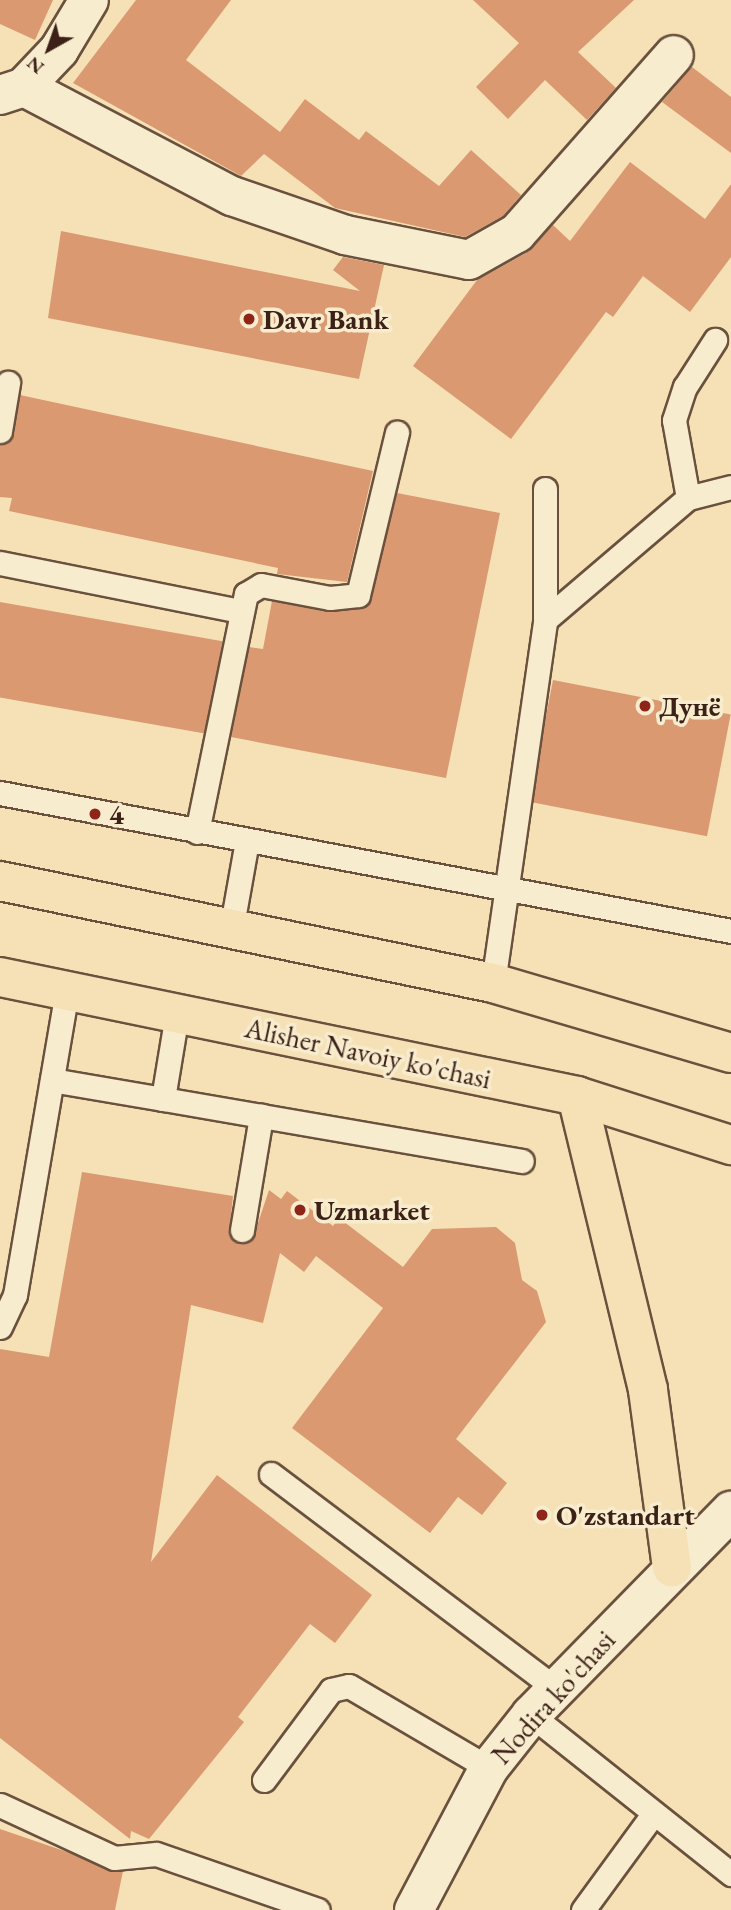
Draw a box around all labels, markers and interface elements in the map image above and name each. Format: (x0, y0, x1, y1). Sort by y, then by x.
north arrow (14, 14, 84, 84)
text: N (21, 51, 49, 80)
place label: Davr Bank (263, 302, 389, 336)
marker: Davr Bank (241, 311, 257, 327)
place label: Дунё (659, 689, 720, 723)
marker: Дунё (637, 698, 653, 714)
place label: 4 (109, 797, 124, 831)
marker: 4 (87, 806, 103, 822)
street label: Alisher Navoiy ko'chasi (242, 1011, 494, 1095)
place label: Uzmarket (314, 1193, 430, 1227)
marker: Uzmarket (292, 1202, 308, 1218)
place label: O'zstandart (556, 1498, 695, 1532)
marker: O'zstandart (534, 1507, 550, 1523)
street label: Nodira ko'chasi (484, 1623, 622, 1771)

